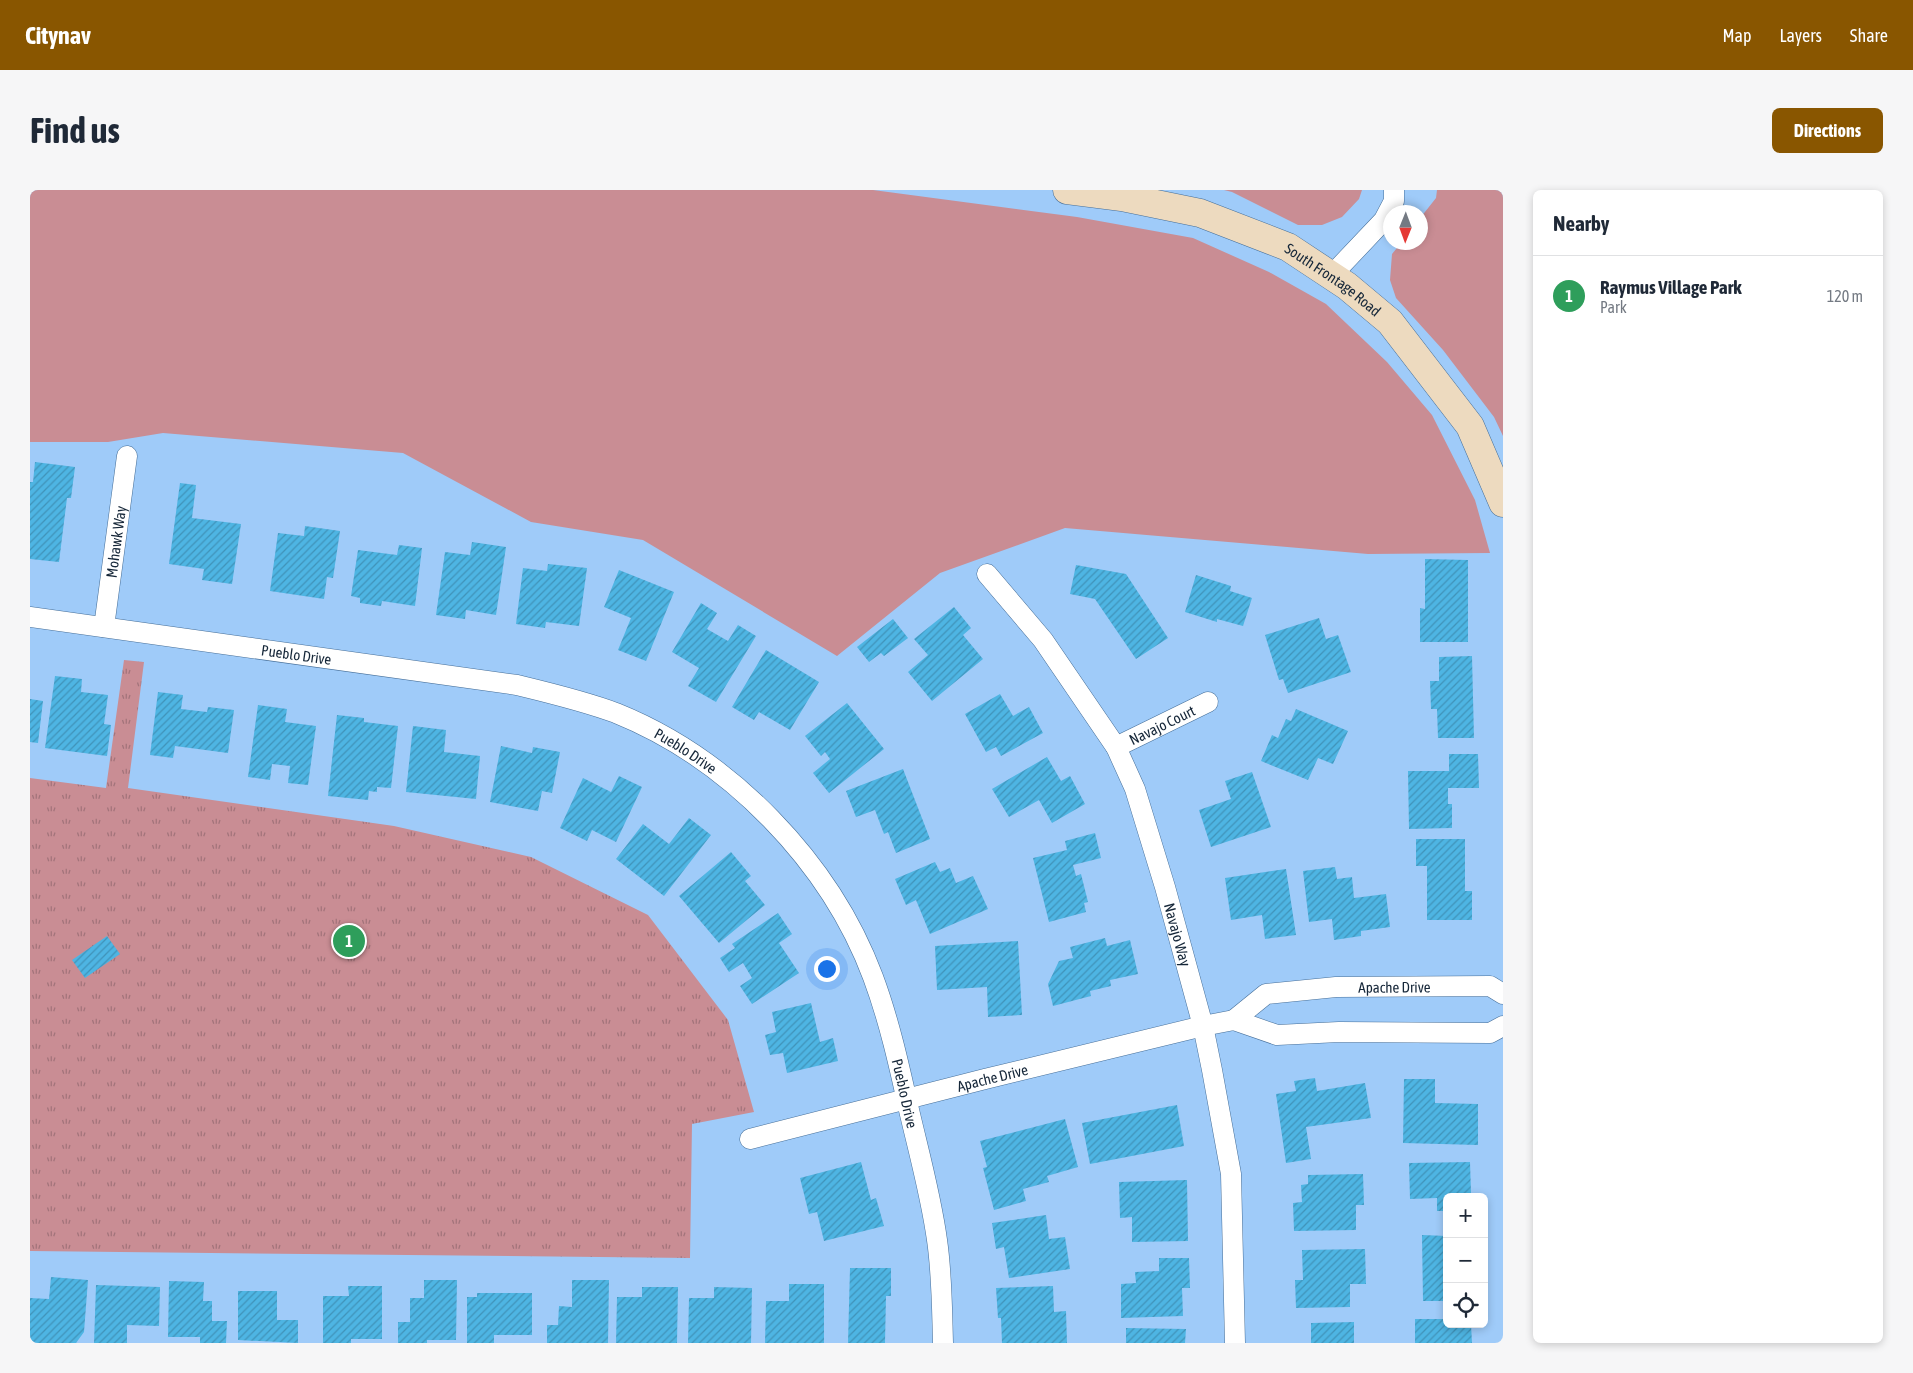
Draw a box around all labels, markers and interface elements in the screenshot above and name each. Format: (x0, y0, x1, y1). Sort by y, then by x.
text: Citynav (25, 22, 91, 49)
text: Map (1722, 25, 1751, 46)
text: Layers (1779, 25, 1822, 46)
text: Share (1850, 25, 1888, 46)
button: Directions (1772, 108, 1883, 153)
text: Find us (30, 110, 120, 150)
north arrow (1383, 205, 1428, 250)
text: Nearby (1553, 211, 1609, 235)
street label: South Frontage Road (1282, 239, 1385, 319)
text: Raymus Village Park (1600, 276, 1742, 298)
text: 1 (1565, 287, 1573, 305)
text: 120 m (1827, 287, 1863, 305)
text: Park (1600, 298, 1627, 316)
street label: Mohawk Way (102, 505, 129, 579)
street label: Pueblo Drive (260, 641, 333, 668)
street label: Navajo Court (1126, 701, 1197, 748)
street label: Pueblo Drive (652, 724, 720, 777)
street label: Navajo Way (1161, 901, 1195, 968)
pin: 1 (333, 922, 365, 960)
your location (814, 956, 840, 982)
street label: Apache Drive (1358, 978, 1431, 995)
street label: Pueblo Drive (889, 1057, 922, 1130)
street label: Apache Drive (955, 1060, 1030, 1094)
map controls (1443, 1193, 1488, 1328)
button: + (1443, 1193, 1488, 1238)
button: − (1443, 1238, 1488, 1283)
button: locate (1443, 1283, 1488, 1328)

